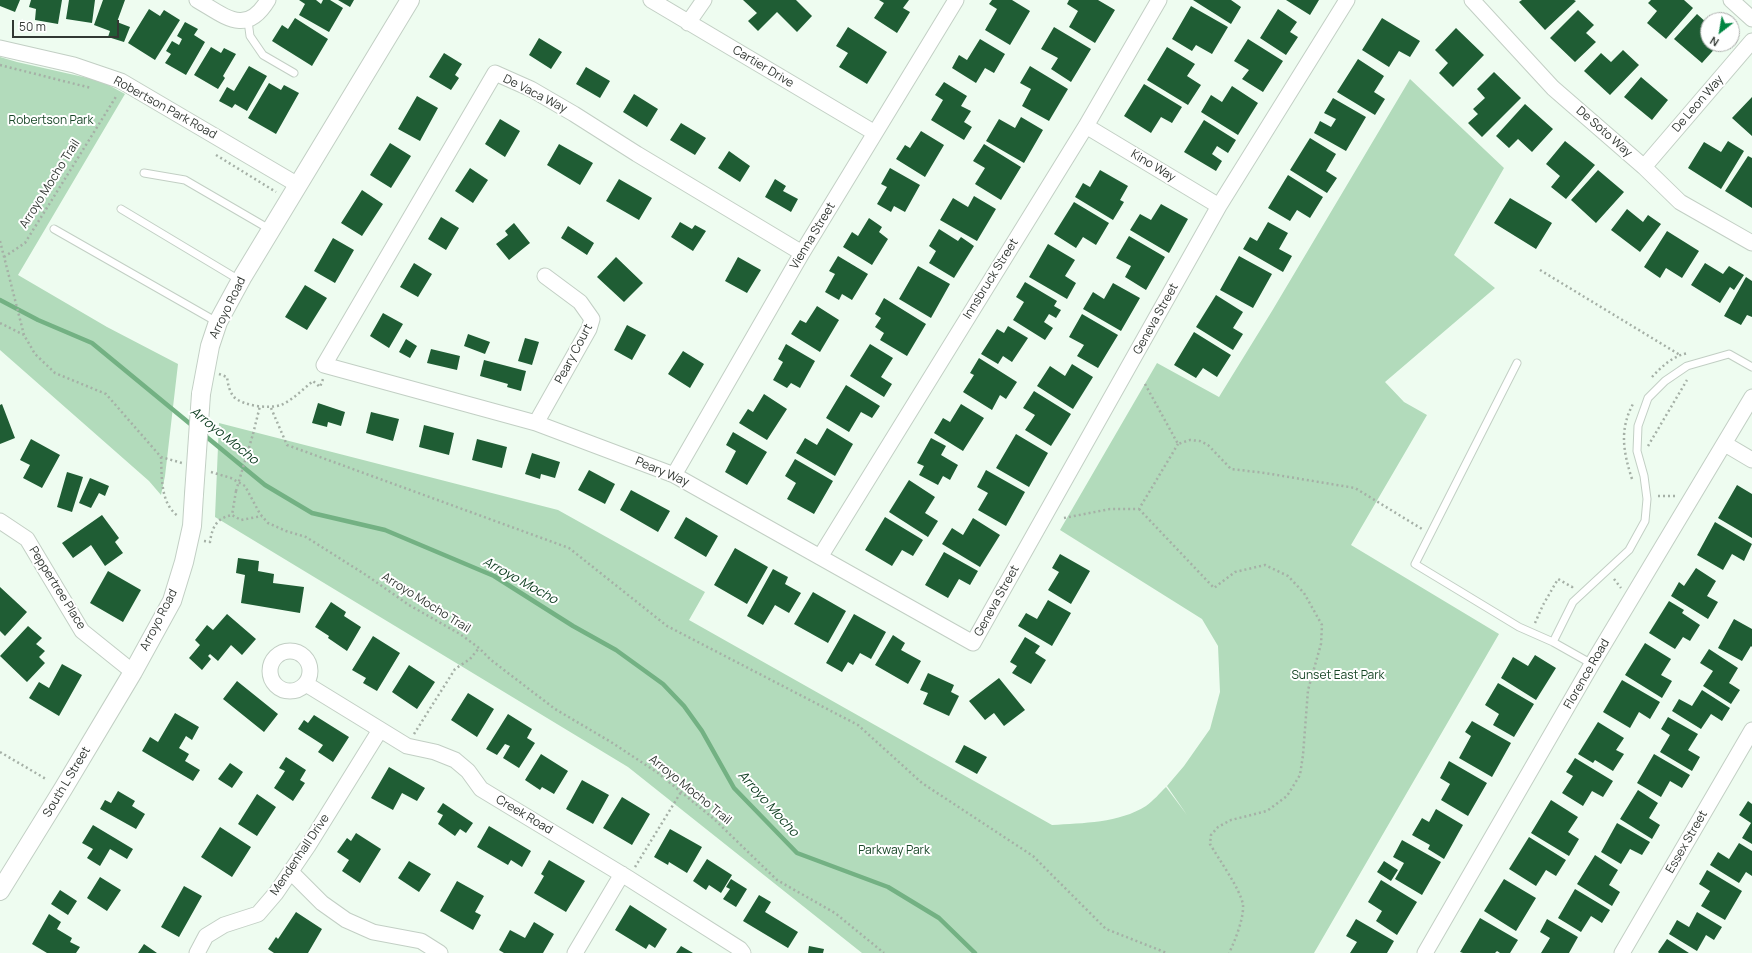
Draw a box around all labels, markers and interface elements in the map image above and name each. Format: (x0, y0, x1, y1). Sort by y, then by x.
scale bar (14, 12, 121, 38)
north arrow (1700, 12, 1740, 52)
text: 50 m (19, 18, 46, 35)
text: N (1707, 33, 1721, 50)
street label: Cartier Drive (730, 43, 796, 91)
street label: De Vaca Way (501, 72, 569, 116)
street label: De Leon Way (1669, 73, 1727, 135)
street label: Robertson Park Road (111, 74, 219, 142)
street label: De Soto Way (1573, 104, 1635, 160)
park label: Robertson Park (9, 114, 93, 128)
street label: Arroyo Mocho Trail (17, 137, 83, 231)
street label: Kino Way (1128, 147, 1178, 185)
street label: Vienna Street (787, 200, 839, 272)
street label: Innsbruck Street (960, 236, 1022, 322)
street label: Arroyo Road (207, 275, 249, 341)
street label: Geneva Street (1131, 281, 1181, 357)
street label: Peary Court (552, 322, 596, 386)
water label: Arroyo Mocho (187, 404, 261, 468)
street label: Peary Way (633, 454, 691, 490)
street label: Peppertree Place (26, 544, 88, 632)
water label: Arroyo Mocho (480, 554, 560, 608)
street label: Geneva Street (972, 563, 1022, 639)
street label: Arroyo Mocho Trail (379, 570, 473, 636)
street label: Arroyo Road (137, 587, 181, 653)
street label: Florence Road (1561, 636, 1613, 712)
park label: Sunset East Park (1291, 669, 1385, 683)
street label: South L Street (40, 744, 94, 820)
street label: Arroyo Mocho Trail (646, 752, 734, 828)
water label: Arroyo Mocho (734, 768, 802, 840)
street label: Creek Road (493, 792, 555, 838)
street label: Essex Street (1663, 808, 1711, 876)
street label: Mendenhall Drive (267, 812, 333, 898)
park label: Parkway Park (858, 844, 930, 858)

